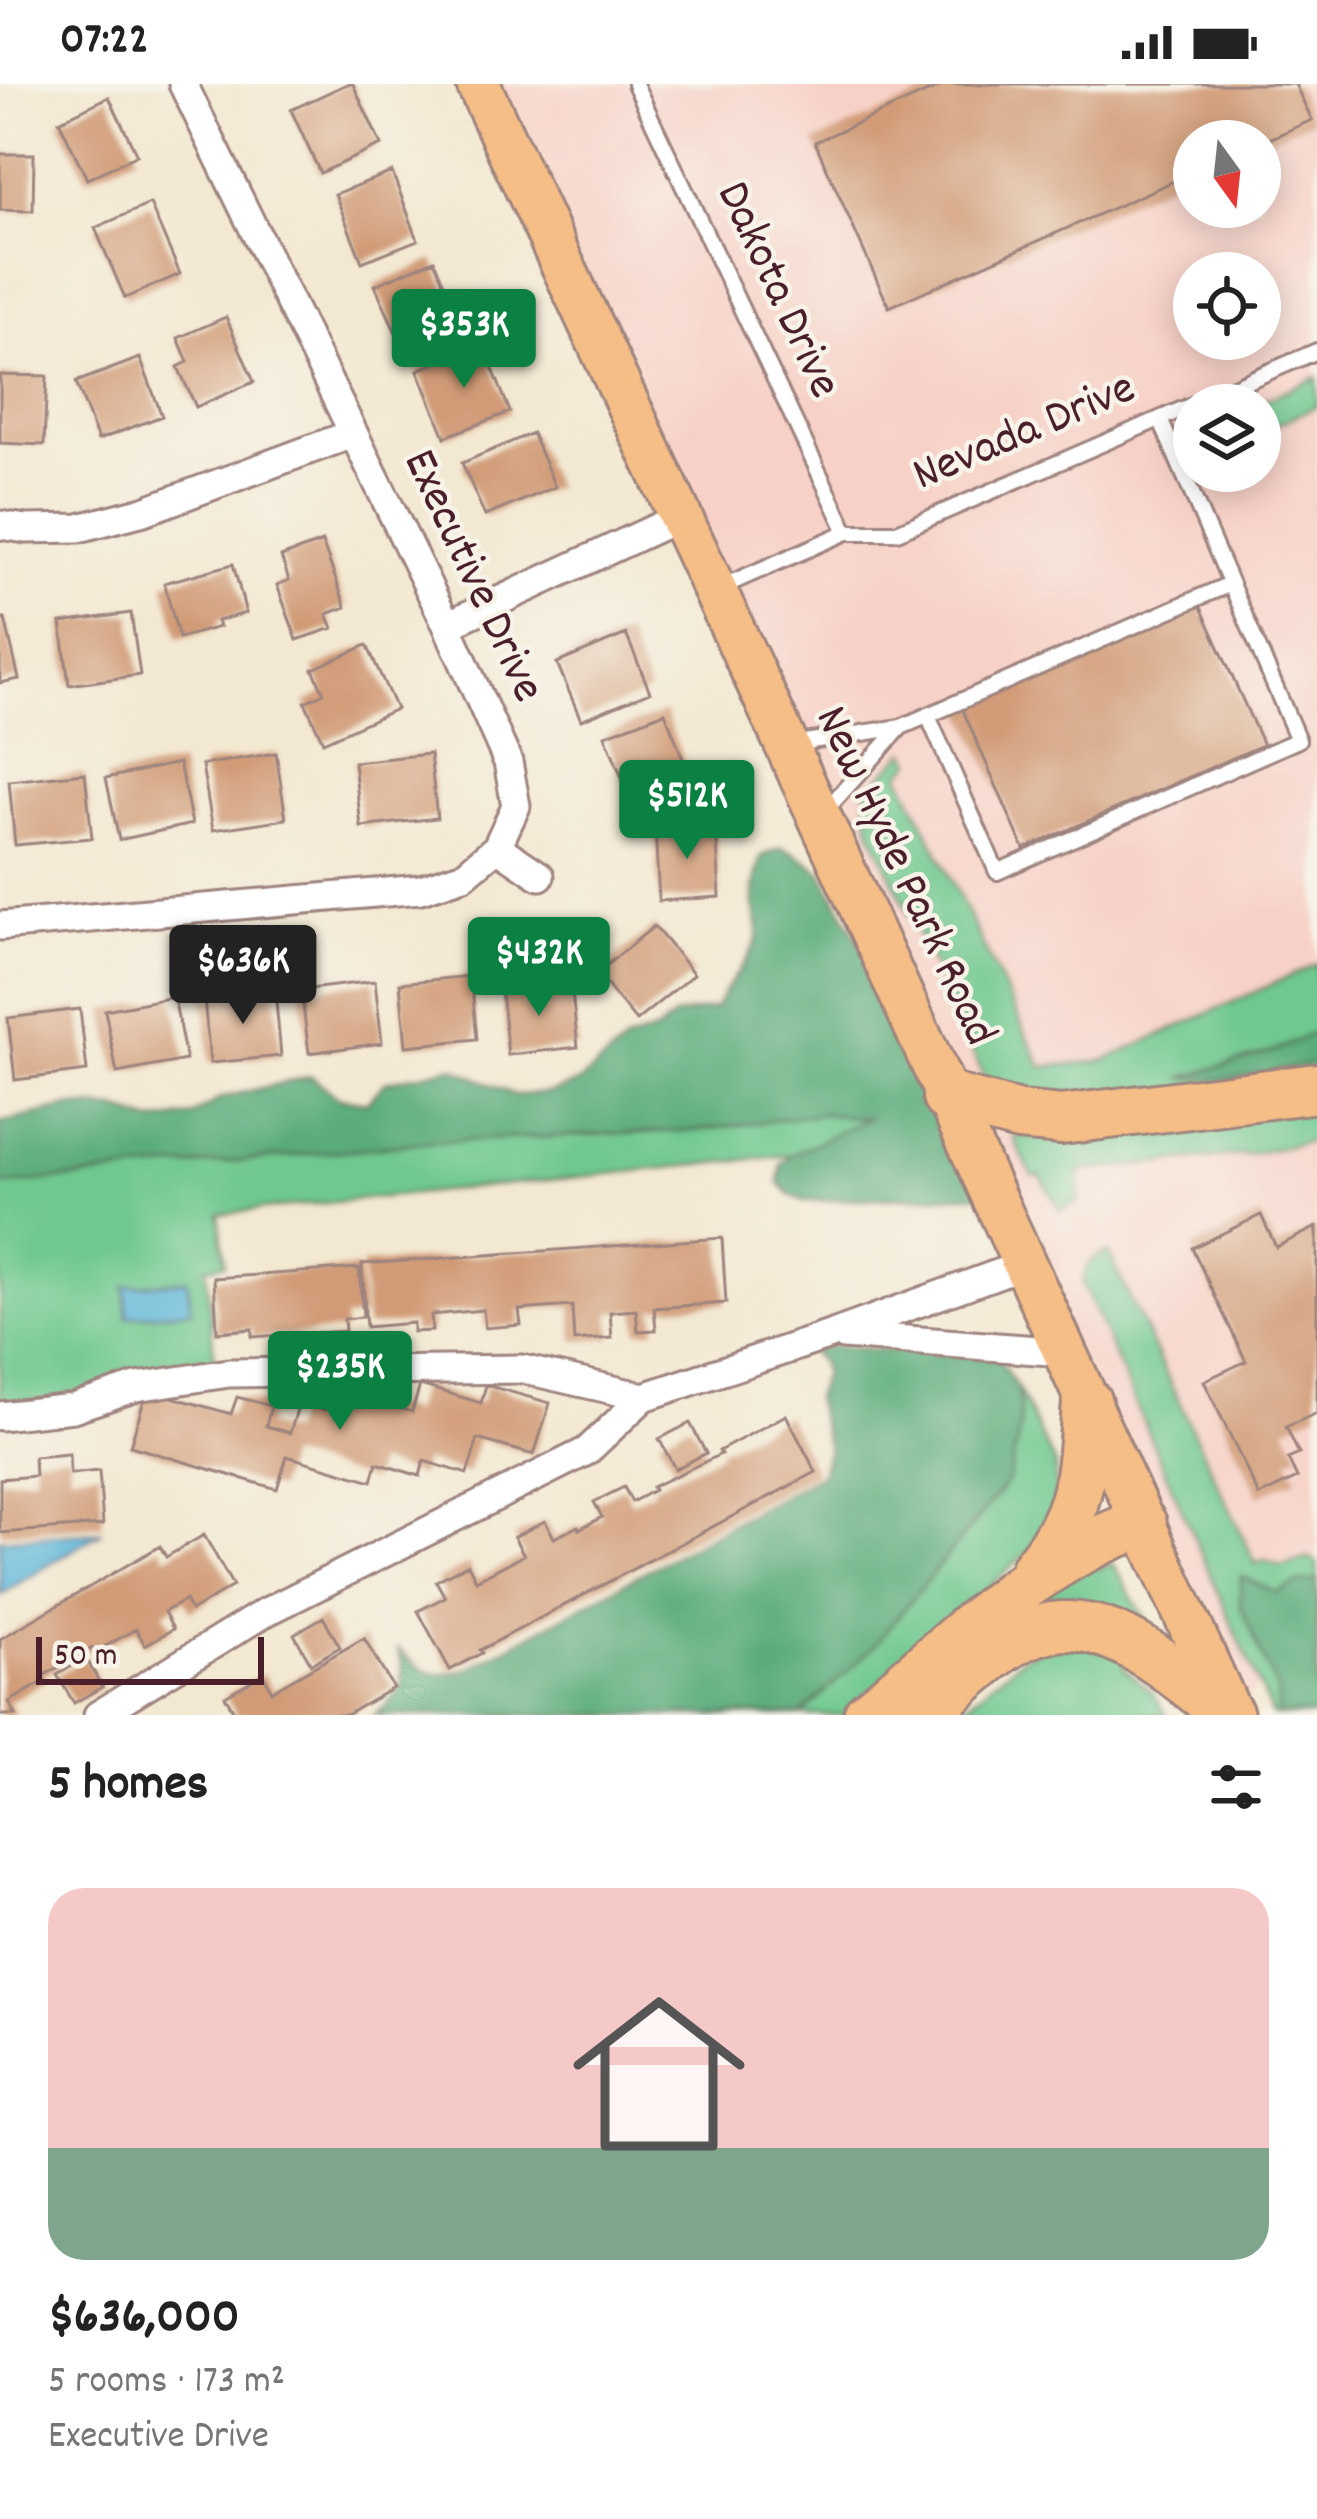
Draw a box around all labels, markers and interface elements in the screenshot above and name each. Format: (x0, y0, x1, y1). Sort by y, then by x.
text: 07:22 (60, 10, 149, 74)
north arrow (1173, 120, 1281, 228)
map controls (1173, 120, 1281, 492)
street label: Dakota Drive (696, 171, 856, 411)
button: locate (1173, 252, 1281, 360)
pin: $353K (380, 289, 548, 391)
text: $353K (419, 300, 509, 355)
street label: Nevada Drive (903, 356, 1147, 512)
button: layers (1173, 384, 1281, 492)
street label: Executive Drive (382, 439, 560, 715)
street label: New Hyde Park Road (794, 696, 1012, 1058)
pin: $512K (603, 760, 771, 862)
text: $512K (646, 771, 728, 826)
pin: $432K (455, 917, 623, 1019)
pin: $636K (159, 925, 327, 1027)
text: $432K (495, 928, 583, 983)
text: $636K (196, 936, 290, 991)
pin: $235K (256, 1331, 424, 1433)
text: $235K (295, 1342, 385, 1397)
scale bar (36, 1631, 264, 1684)
text: 50 m (54, 1634, 118, 1681)
text: 5 homes (48, 1751, 208, 1823)
icon: filters (1203, 1754, 1269, 1820)
icon: home (551, 1966, 767, 2182)
text: $636,000 (48, 2284, 240, 2356)
text: 5 rooms · 173 m² (48, 2356, 285, 2411)
text: Executive Drive (48, 2411, 269, 2466)

